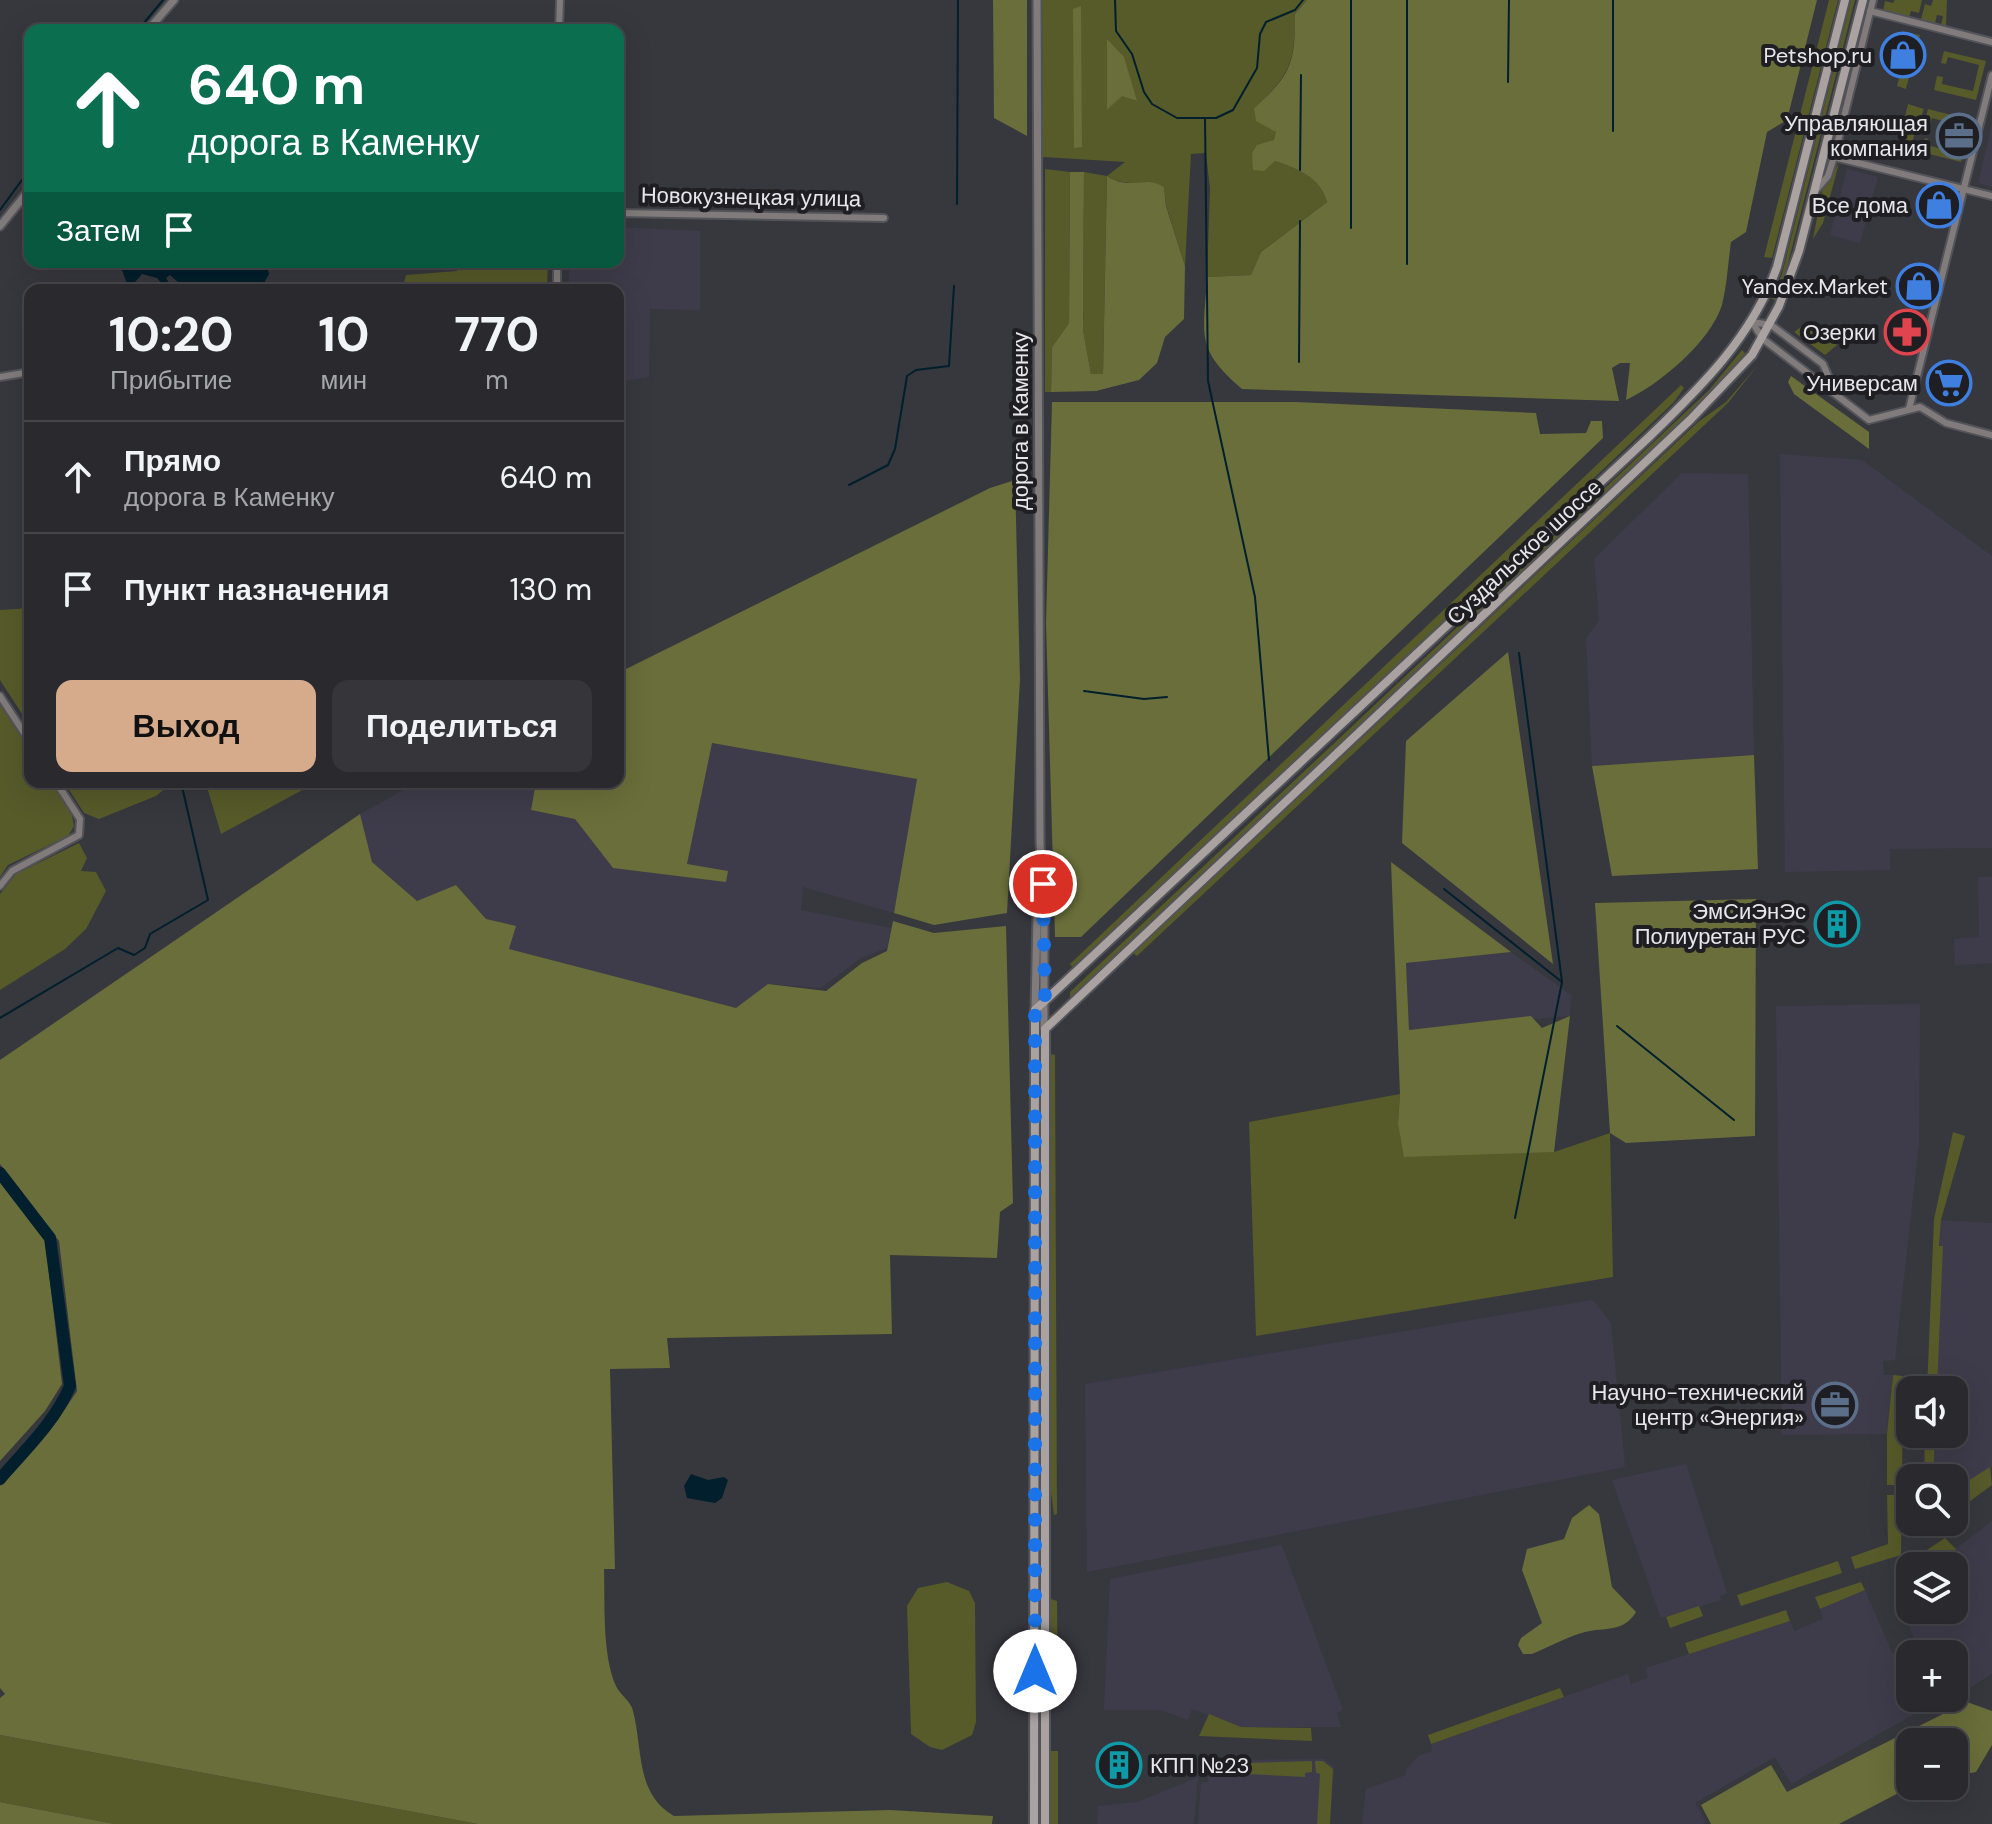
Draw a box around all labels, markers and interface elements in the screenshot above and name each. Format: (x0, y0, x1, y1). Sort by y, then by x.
shop icon: Petshop.ru (1879, 31, 1927, 79)
place label: Petshop.ru (1764, 41, 1872, 70)
text: 640 m (188, 48, 365, 121)
icon: ahead (56, 56, 160, 160)
place label: Управляющая компания (1784, 109, 1928, 163)
office icon: Управляющая компания (1935, 112, 1983, 160)
text: дорога в Каменку (188, 119, 480, 166)
street label: Новокузнецкая улица (641, 181, 862, 213)
shop icon: Все дома (1915, 181, 1963, 229)
place label: Все дома (1812, 191, 1909, 220)
icon: arrive (157, 208, 201, 252)
text: Затем (56, 211, 141, 250)
shop icon: Yandex.Market (1895, 262, 1943, 310)
place label: Yandex.Market (1742, 272, 1888, 301)
text: 10:20 (109, 303, 233, 366)
text: 10 (318, 303, 369, 366)
text: 770 (454, 303, 539, 366)
pharmacy icon: Озерки (1883, 308, 1931, 356)
place label: Озерки (1803, 318, 1876, 347)
street label: дорога в Каменку (1006, 332, 1035, 510)
supermarket icon: Универсам (1925, 359, 1973, 407)
text: Прибытие (110, 363, 232, 397)
text: мин (320, 363, 367, 397)
text: m (485, 363, 508, 397)
place label: Универсам (1806, 369, 1918, 398)
text: Прямо (124, 441, 221, 480)
icon: ahead (56, 455, 100, 499)
text: 640 m (500, 458, 592, 497)
street label: Суздальское шоссе (1441, 473, 1607, 631)
text: дорога в Каменку (124, 480, 335, 514)
icon: arrive (56, 567, 100, 611)
text: Пункт назначения (124, 570, 389, 609)
text: 130 m (510, 570, 592, 609)
button: Выход (56, 680, 316, 772)
button: Поделиться (332, 680, 592, 772)
pin (1009, 850, 1077, 918)
icon: arrive (1021, 862, 1065, 906)
place label: ЭмСиЭнЭс Полиуретан РУС (1635, 897, 1806, 951)
building icon: ЭмСиЭнЭс Полиуретан РУС (1813, 900, 1861, 948)
map controls (1896, 1376, 1968, 1800)
button: sound (1896, 1376, 1968, 1448)
place label: Научно-технический центр «Энергия» (1591, 1378, 1804, 1432)
office icon: Научно-технический центр «Энергия» (1811, 1381, 1859, 1429)
button: search (1896, 1464, 1968, 1536)
button: layers (1896, 1552, 1968, 1624)
position arrow (993, 1629, 1077, 1713)
button: + (1896, 1640, 1968, 1712)
button: − (1896, 1728, 1968, 1800)
building icon: КПП №23 (1095, 1741, 1143, 1789)
place label: КПП №23 (1150, 1751, 1250, 1780)

